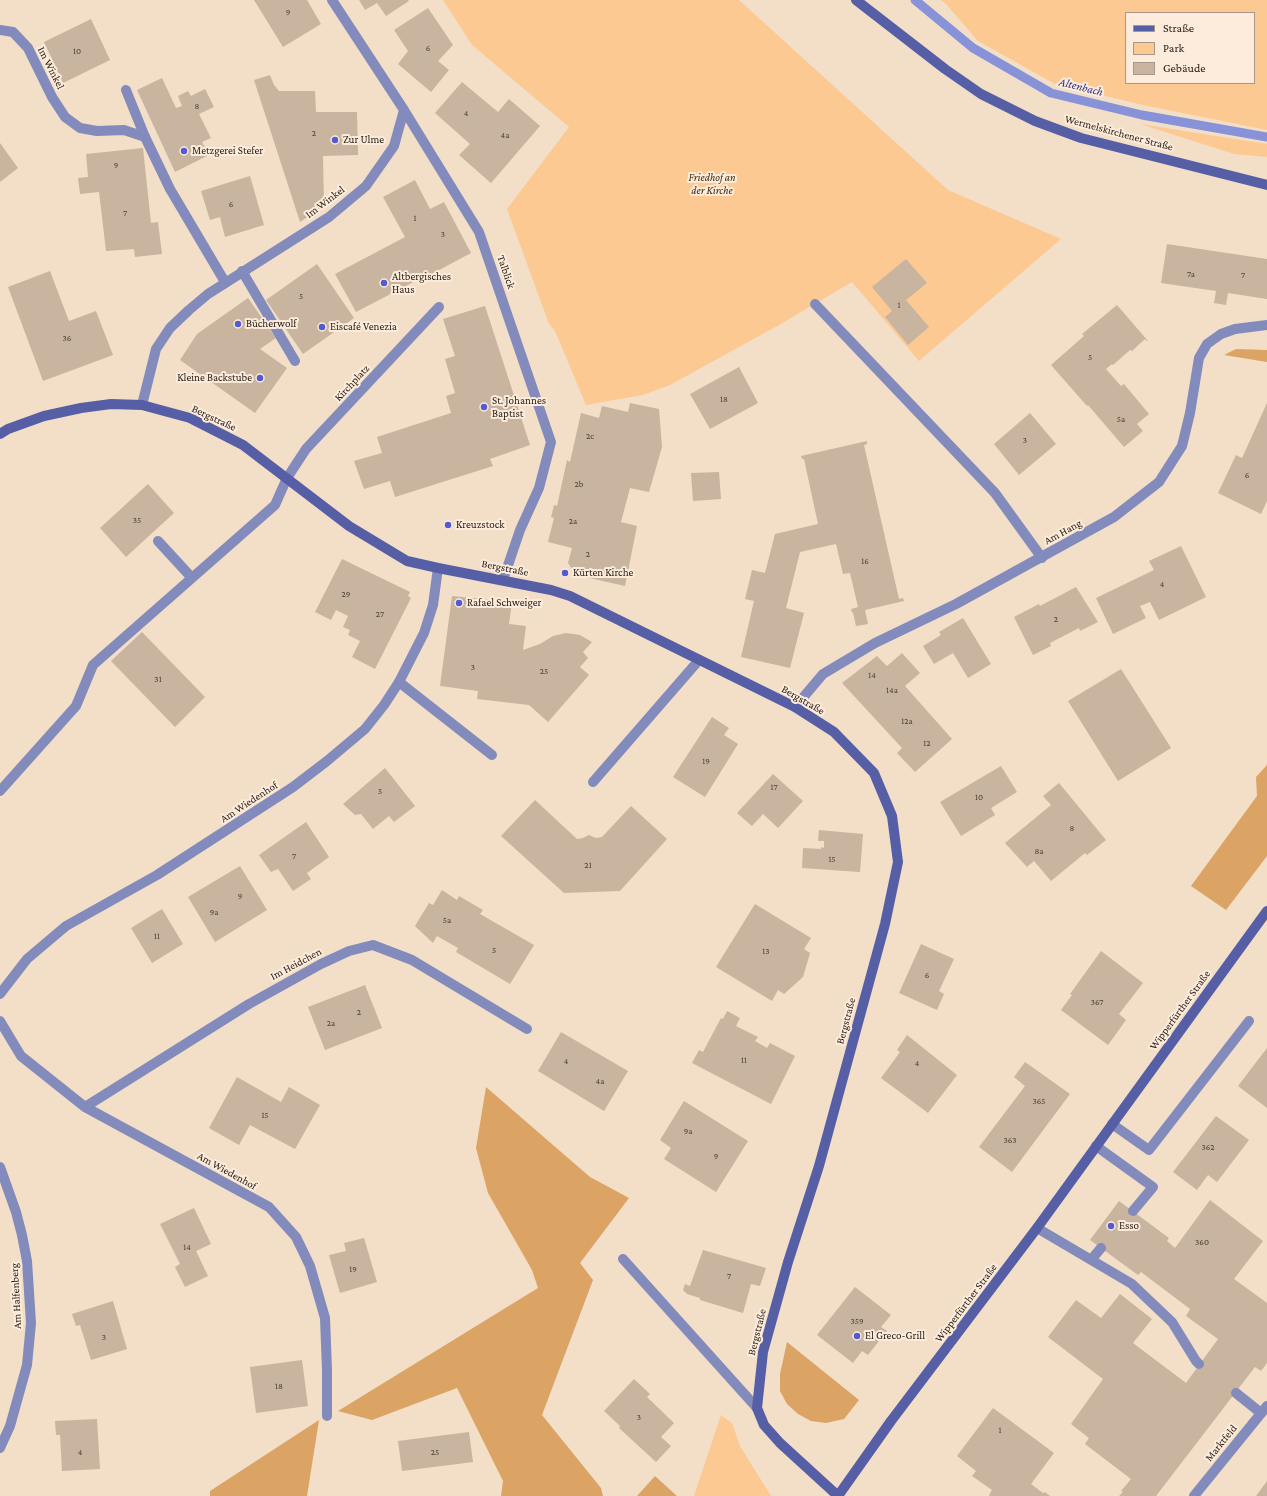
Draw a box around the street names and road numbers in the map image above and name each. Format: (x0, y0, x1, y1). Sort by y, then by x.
street label: Im Winkel (35, 45, 67, 91)
street label: Wermelskirchener Straße (1063, 112, 1175, 154)
street label: Im Winkel (303, 183, 347, 221)
street label: Talblick (494, 253, 518, 291)
street label: Kirchplatz (332, 362, 372, 404)
street label: Bergstraße (190, 402, 238, 434)
street label: Am Hang (1042, 516, 1084, 548)
street label: Bergstraße (480, 557, 530, 579)
street label: Bergstraße (779, 682, 827, 718)
street label: Am Wiedenhof (218, 779, 280, 825)
street label: Im Heidchen (268, 945, 324, 983)
street label: Wipperfürther Straße (1147, 968, 1213, 1052)
street label: Bergstraße (833, 996, 859, 1046)
street label: Am Wiedenhof (195, 1149, 259, 1193)
street label: Wipperfürther Straße (932, 1261, 1000, 1345)
street label: Am Halfenberg (8, 1263, 24, 1329)
street label: Bergstraße (745, 1307, 769, 1357)
street label: Marktfeld (1202, 1422, 1240, 1464)

